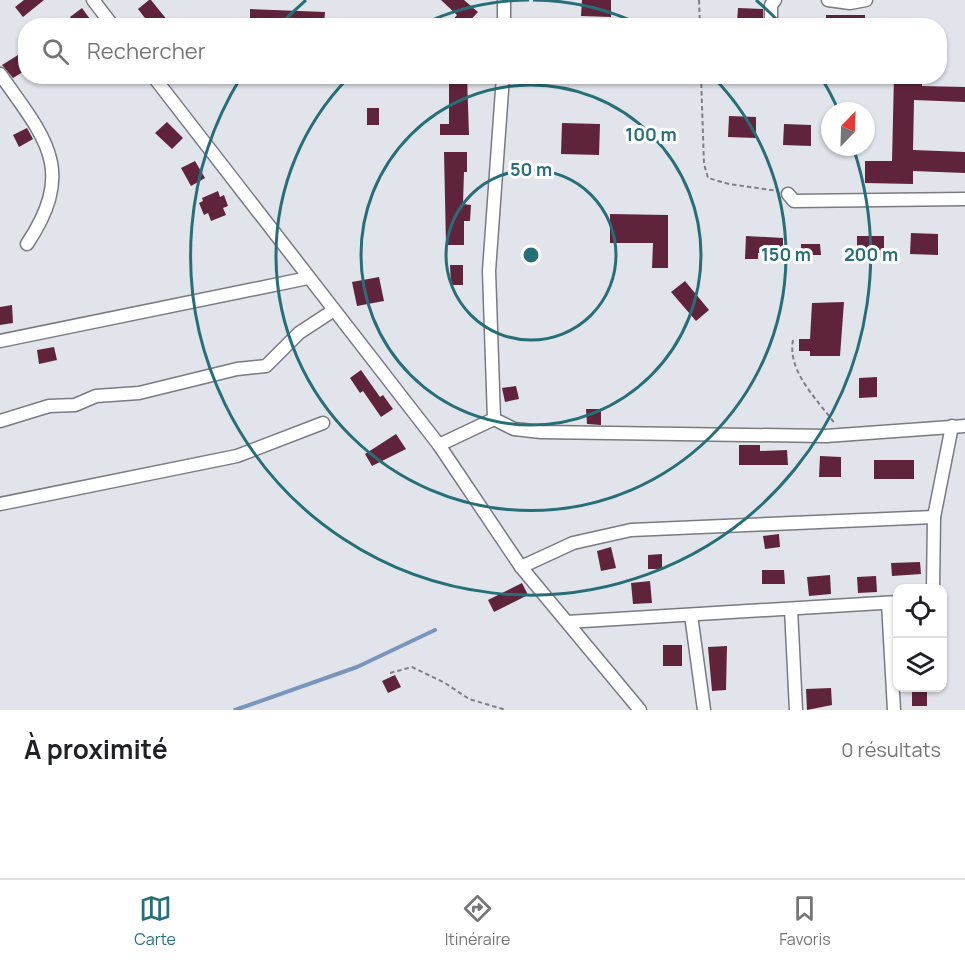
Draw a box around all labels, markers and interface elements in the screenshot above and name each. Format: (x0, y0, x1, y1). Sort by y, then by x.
search box (18, 18, 947, 84)
icon: search (39, 35, 72, 68)
text: Rechercher (87, 36, 206, 66)
north arrow (821, 102, 875, 156)
text: 100 m (625, 122, 677, 146)
text: 50 m (510, 157, 552, 181)
text: 150 m (761, 242, 811, 266)
text: 200 m (844, 242, 898, 266)
centre of rings (521, 245, 541, 265)
map controls (893, 584, 947, 692)
button: locate (893, 584, 947, 638)
button: layers (893, 638, 947, 692)
text: À proximité (24, 731, 168, 767)
text: 0 résultats (841, 736, 941, 763)
tab: Carte (134, 892, 176, 950)
tab: Itinéraire (445, 892, 510, 950)
tab: Favoris (779, 892, 831, 950)

